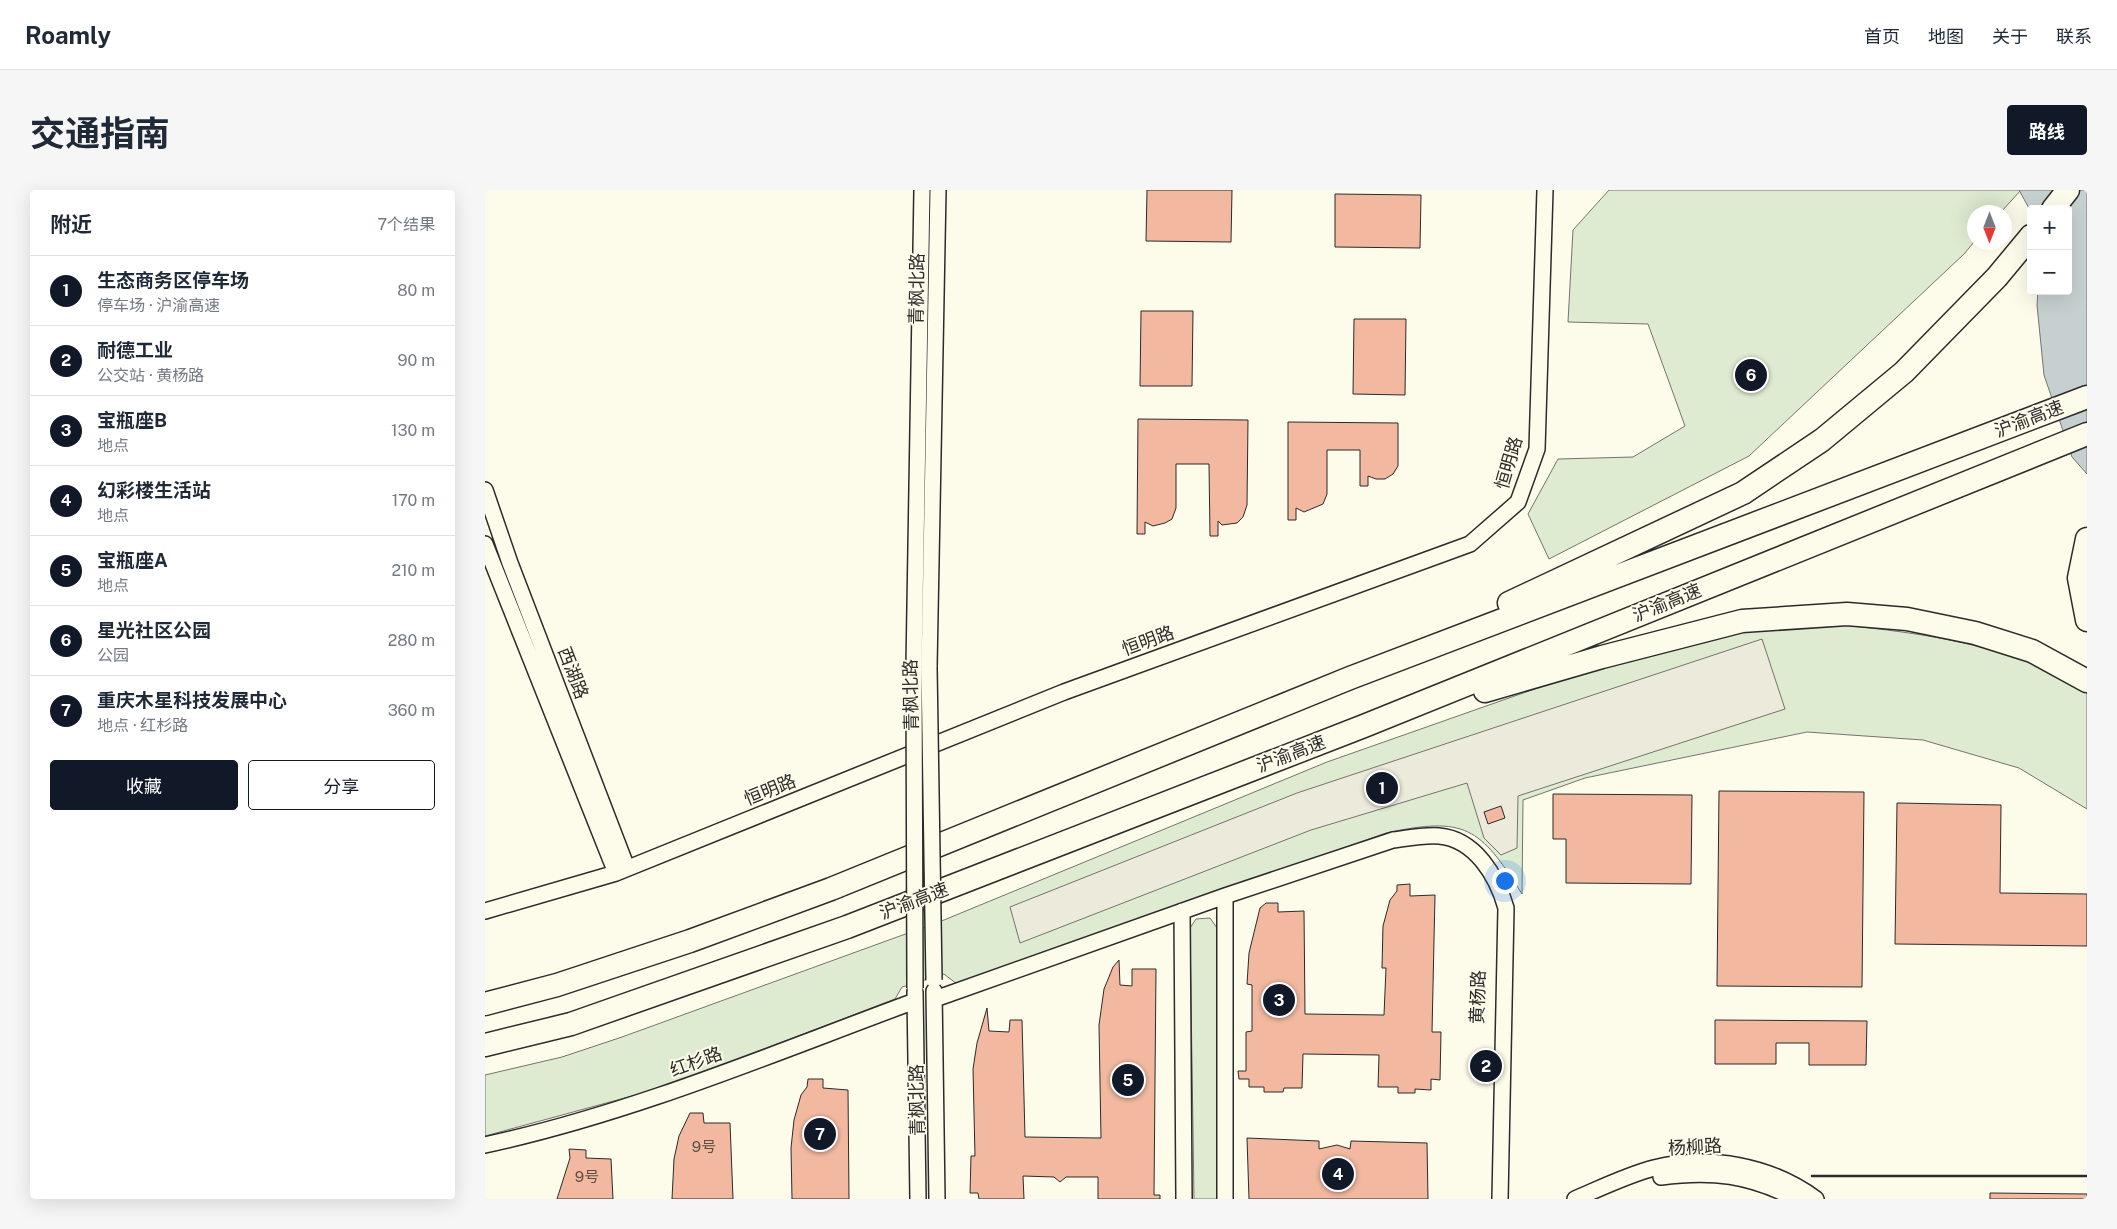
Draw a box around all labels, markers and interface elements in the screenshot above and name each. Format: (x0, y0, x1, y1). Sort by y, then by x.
text: Roamly (25, 21, 111, 49)
text: 首页 (1864, 26, 1900, 47)
text: 地图 (1928, 26, 1964, 47)
text: 关于 (1992, 26, 2028, 47)
text: 联系 (2056, 26, 2092, 47)
button: 路线 (2007, 105, 2087, 155)
text: 交通指南 (30, 113, 170, 154)
north arrow (1967, 205, 2012, 250)
map controls (2027, 205, 2072, 295)
button: + (2027, 205, 2072, 250)
text: 附近 (50, 212, 92, 237)
text: 7个结果 (377, 215, 435, 234)
button: − (2027, 250, 2072, 295)
street label: 青枫北路 (905, 253, 928, 325)
text: 生态商务区停车场 (97, 269, 249, 291)
text: 1 (63, 281, 69, 300)
text: 80 m (397, 281, 435, 300)
text: 停车场 · 沪渝高速 (97, 296, 220, 315)
text: 耐德工业 (97, 339, 173, 361)
text: 2 (61, 351, 71, 370)
text: 90 m (398, 351, 435, 370)
pin: 6 (1735, 356, 1767, 394)
text: 公交站 · 黄杨路 (97, 366, 204, 385)
street label: 沪渝高速 (1991, 396, 2066, 441)
text: 宝瓶座B (97, 409, 167, 431)
text: 3 (61, 421, 71, 440)
text: 130 m (391, 421, 435, 440)
street label: 恒明路 (1491, 434, 1526, 492)
text: 地点 (97, 436, 129, 455)
text: 幻彩楼生活站 (97, 479, 211, 501)
text: 4 (61, 491, 71, 510)
text: 170 m (392, 491, 435, 510)
text: 地点 (97, 506, 129, 525)
text: 宝瓶座A (97, 549, 168, 571)
text: 5 (61, 561, 71, 580)
text: 210 m (391, 561, 435, 580)
text: 地点 (97, 576, 129, 595)
street label: 沪渝高速 (1630, 579, 1704, 626)
text: 星光社区公园 (97, 619, 211, 641)
street label: 恒明路 (1119, 621, 1177, 660)
text: 6 (61, 631, 71, 650)
text: 280 m (388, 631, 435, 650)
street label: 西湖路 (554, 644, 593, 702)
text: 公园 (97, 646, 129, 665)
street label: 青枫北路 (899, 659, 922, 731)
text: 重庆木星科技发展中心 (97, 689, 287, 711)
text: 7 (61, 701, 71, 720)
text: 360 m (388, 701, 435, 720)
text: 地点 · 红杉路 (97, 716, 188, 735)
street label: 沪渝高速 (1253, 731, 1328, 776)
button: 收藏 (50, 760, 238, 810)
button: 分享 (248, 760, 435, 810)
pin: 1 (1366, 769, 1398, 807)
street label: 恒明路 (741, 770, 799, 809)
your location (1492, 868, 1518, 894)
street label: 沪渝高速 (876, 878, 951, 923)
street label: 黄杨路 (1466, 970, 1489, 1024)
pin: 3 (1263, 981, 1295, 1019)
street label: 红杉路 (667, 1042, 725, 1081)
pin: 2 (1470, 1047, 1502, 1085)
pin: 5 (1112, 1061, 1144, 1099)
street label: 青枫北路 (905, 1064, 928, 1136)
pin: 7 (804, 1115, 836, 1153)
street label: 杨柳路 (1667, 1135, 1722, 1158)
house number: 9号 (692, 1138, 716, 1155)
pin: 4 (1322, 1155, 1354, 1193)
house number: 9号 (575, 1168, 599, 1185)

